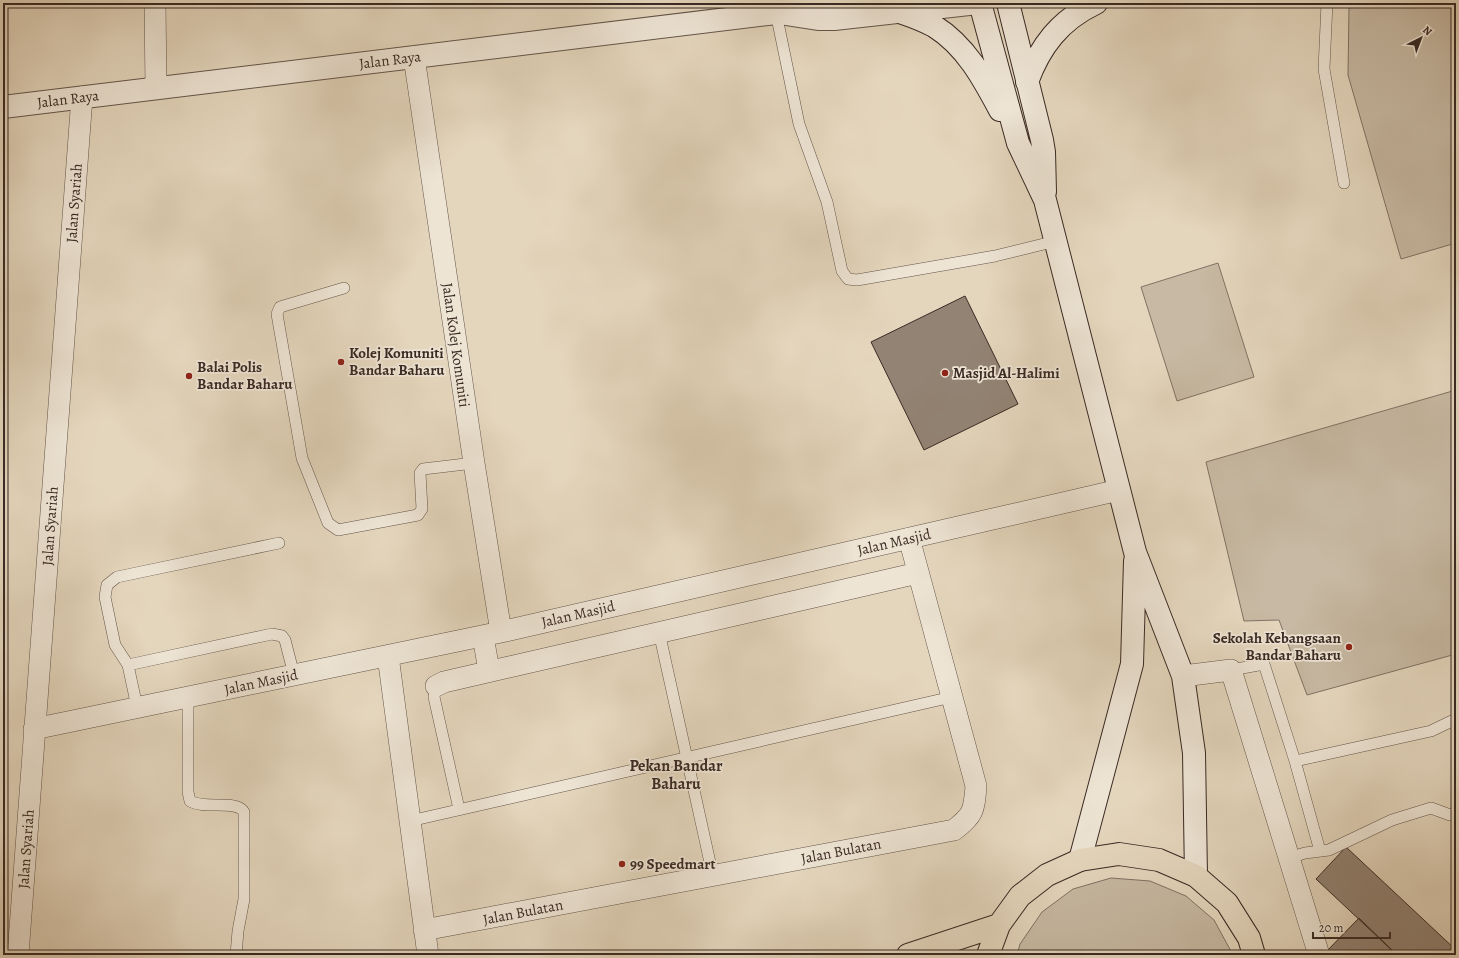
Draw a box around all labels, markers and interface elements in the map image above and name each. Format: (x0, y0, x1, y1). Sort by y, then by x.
north arrow (1401, 18, 1441, 58)
text: N (1419, 23, 1435, 39)
street label: Jalan Raya (358, 46, 422, 74)
street label: Jalan Raya (36, 85, 100, 113)
street label: Jalan Syariah (61, 163, 87, 243)
street label: Jalan Kolej Komuniti (437, 281, 475, 409)
place label: Kolej Komuniti Bandar Baharu (349, 343, 445, 380)
place label: Balai Polis Bandar Baharu (197, 357, 293, 394)
marker: Kolej Komuniti Bandar Baharu (336, 357, 346, 367)
place label: Masjid Al-Halimi (953, 363, 1060, 383)
marker: Masjid Al-Halimi (940, 368, 950, 378)
marker: Balai Polis Bandar Baharu (184, 371, 194, 381)
street label: Jalan Syariah (37, 486, 63, 566)
street label: Jalan Masjid (855, 524, 934, 560)
street label: Jalan Masjid (539, 596, 618, 632)
place label: Sekolah Kebangsaan Bandar Baharu (1213, 628, 1342, 665)
marker: Sekolah Kebangsaan Bandar Baharu (1344, 642, 1354, 652)
street label: Jalan Masjid (222, 664, 301, 700)
district label: Pekan Bandar Baharu (629, 755, 723, 795)
street label: Jalan Syariah (13, 809, 39, 889)
street label: Jalan Bulatan (799, 833, 883, 869)
place label: 99 Speedmart (630, 854, 716, 874)
marker: 99 Speedmart (617, 859, 627, 869)
street label: Jalan Bulatan (481, 894, 565, 930)
scale bar (1313, 914, 1390, 940)
text: 20 m (1319, 920, 1343, 936)

